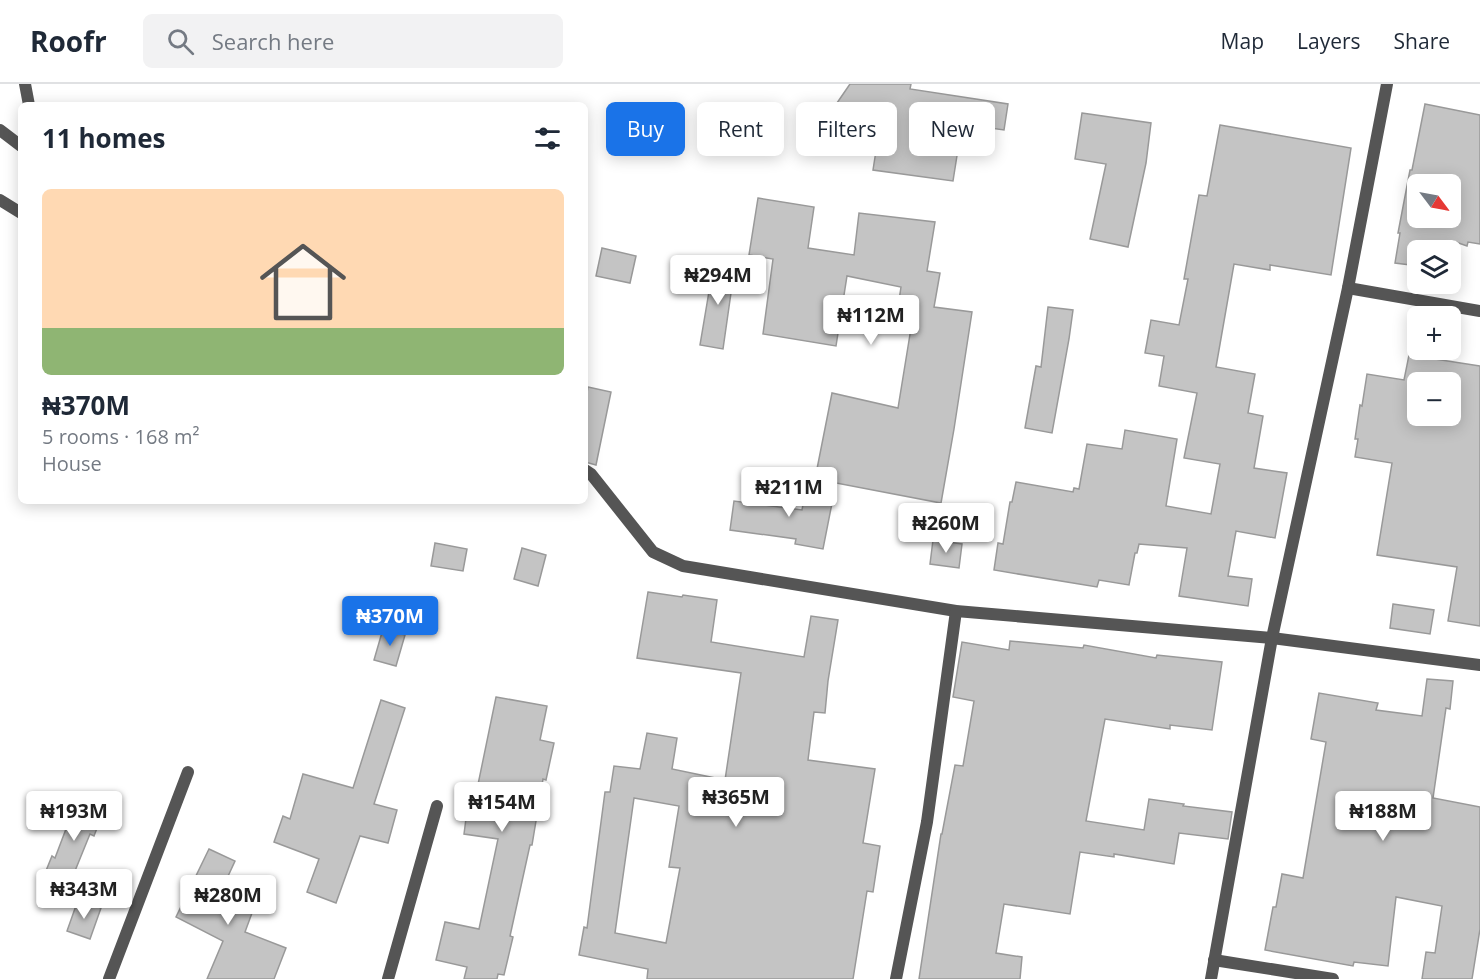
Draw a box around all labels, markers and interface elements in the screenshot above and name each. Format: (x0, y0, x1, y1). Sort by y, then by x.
search box (143, 14, 563, 68)
text: Roofr (30, 22, 107, 60)
icon: search (164, 25, 197, 58)
text: Search here (212, 26, 334, 56)
text: Map (1221, 27, 1264, 55)
text: Layers (1297, 27, 1361, 55)
text: Share (1394, 27, 1450, 55)
chip: Buy (606, 102, 685, 156)
chip: Rent (697, 102, 784, 156)
chip: Filters (796, 102, 897, 156)
chip: New (909, 102, 995, 156)
text: 11 homes (42, 120, 166, 156)
icon: filters (531, 122, 564, 155)
north arrow (1407, 174, 1461, 228)
map controls (1407, 174, 1461, 426)
icon: home (249, 228, 357, 336)
button: layers (1407, 240, 1461, 294)
pin: ₦294M (676, 255, 760, 306)
text: ₦294M (684, 261, 752, 288)
pin: ₦112M (829, 295, 913, 346)
text: ₦112M (837, 301, 905, 328)
button: + (1407, 306, 1461, 360)
button: − (1407, 372, 1461, 426)
text: ₦370M (42, 387, 130, 423)
text: 5 rooms · 168 m² (42, 423, 200, 450)
text: House (42, 450, 102, 477)
pin: ₦211M (747, 467, 831, 518)
text: ₦211M (755, 473, 823, 500)
pin: ₦260M (904, 503, 988, 554)
text: ₦260M (912, 509, 980, 536)
pin: ₦370M (348, 596, 432, 647)
text: ₦370M (356, 602, 424, 629)
pin: ₦365M (694, 777, 778, 828)
pin: ₦154M (460, 782, 544, 833)
text: ₦365M (702, 783, 770, 810)
text: ₦154M (468, 788, 536, 815)
pin: ₦193M (32, 791, 116, 842)
pin: ₦188M (1341, 791, 1425, 842)
text: ₦193M (40, 797, 108, 824)
text: ₦188M (1349, 797, 1417, 824)
pin: ₦343M (42, 869, 126, 920)
text: ₦343M (50, 875, 118, 902)
pin: ₦280M (186, 875, 270, 926)
text: ₦280M (194, 881, 262, 908)

